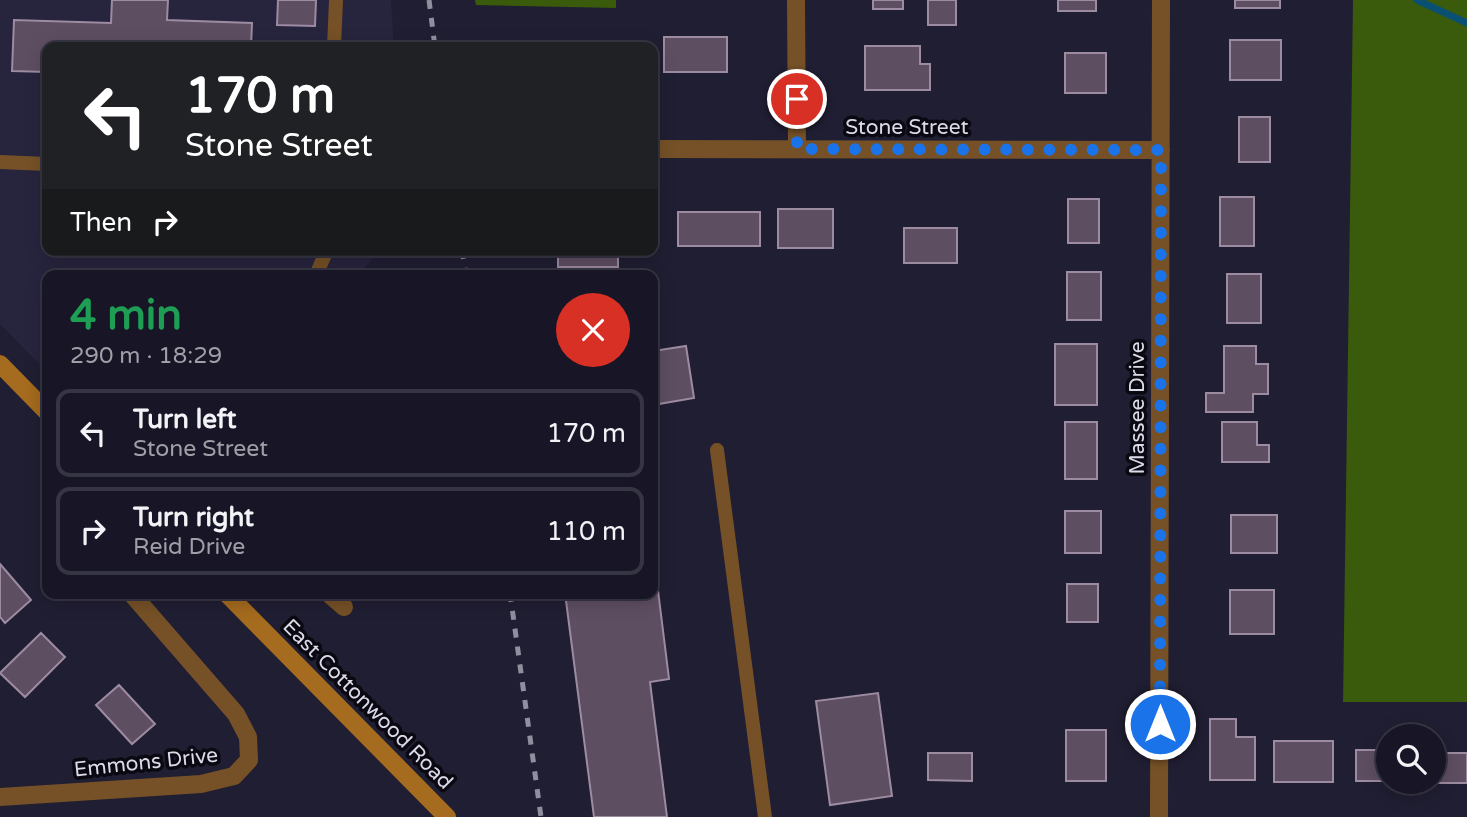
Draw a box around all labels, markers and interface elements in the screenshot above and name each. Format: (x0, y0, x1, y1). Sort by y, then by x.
text: 170 m (185, 67, 335, 126)
pin (767, 69, 827, 129)
icon: left (70, 70, 161, 161)
icon: arrive (778, 80, 816, 118)
street label: Stone Street (845, 115, 969, 140)
text: Stone Street (185, 127, 373, 165)
icon: right (146, 203, 184, 241)
text: Then (70, 207, 132, 238)
text: 4 min (70, 290, 182, 341)
button: close (556, 293, 630, 367)
street label: Massee Drive (1125, 341, 1150, 475)
text: 290 m · 18:29 (70, 342, 222, 370)
text: Turn left (133, 404, 236, 435)
icon: left (74, 414, 112, 452)
text: 170 m (546, 418, 626, 449)
text: Stone Street (133, 435, 268, 463)
text: Turn right (133, 502, 254, 533)
icon: right (74, 512, 112, 550)
text: 110 m (546, 516, 626, 547)
text: Reid Drive (133, 533, 245, 561)
street label: East Cottonwood Road (277, 614, 458, 795)
position arrow (1123, 687, 1197, 761)
map controls (1376, 724, 1446, 794)
button: search (1376, 724, 1446, 794)
street label: Emmons Drive (73, 742, 219, 782)

